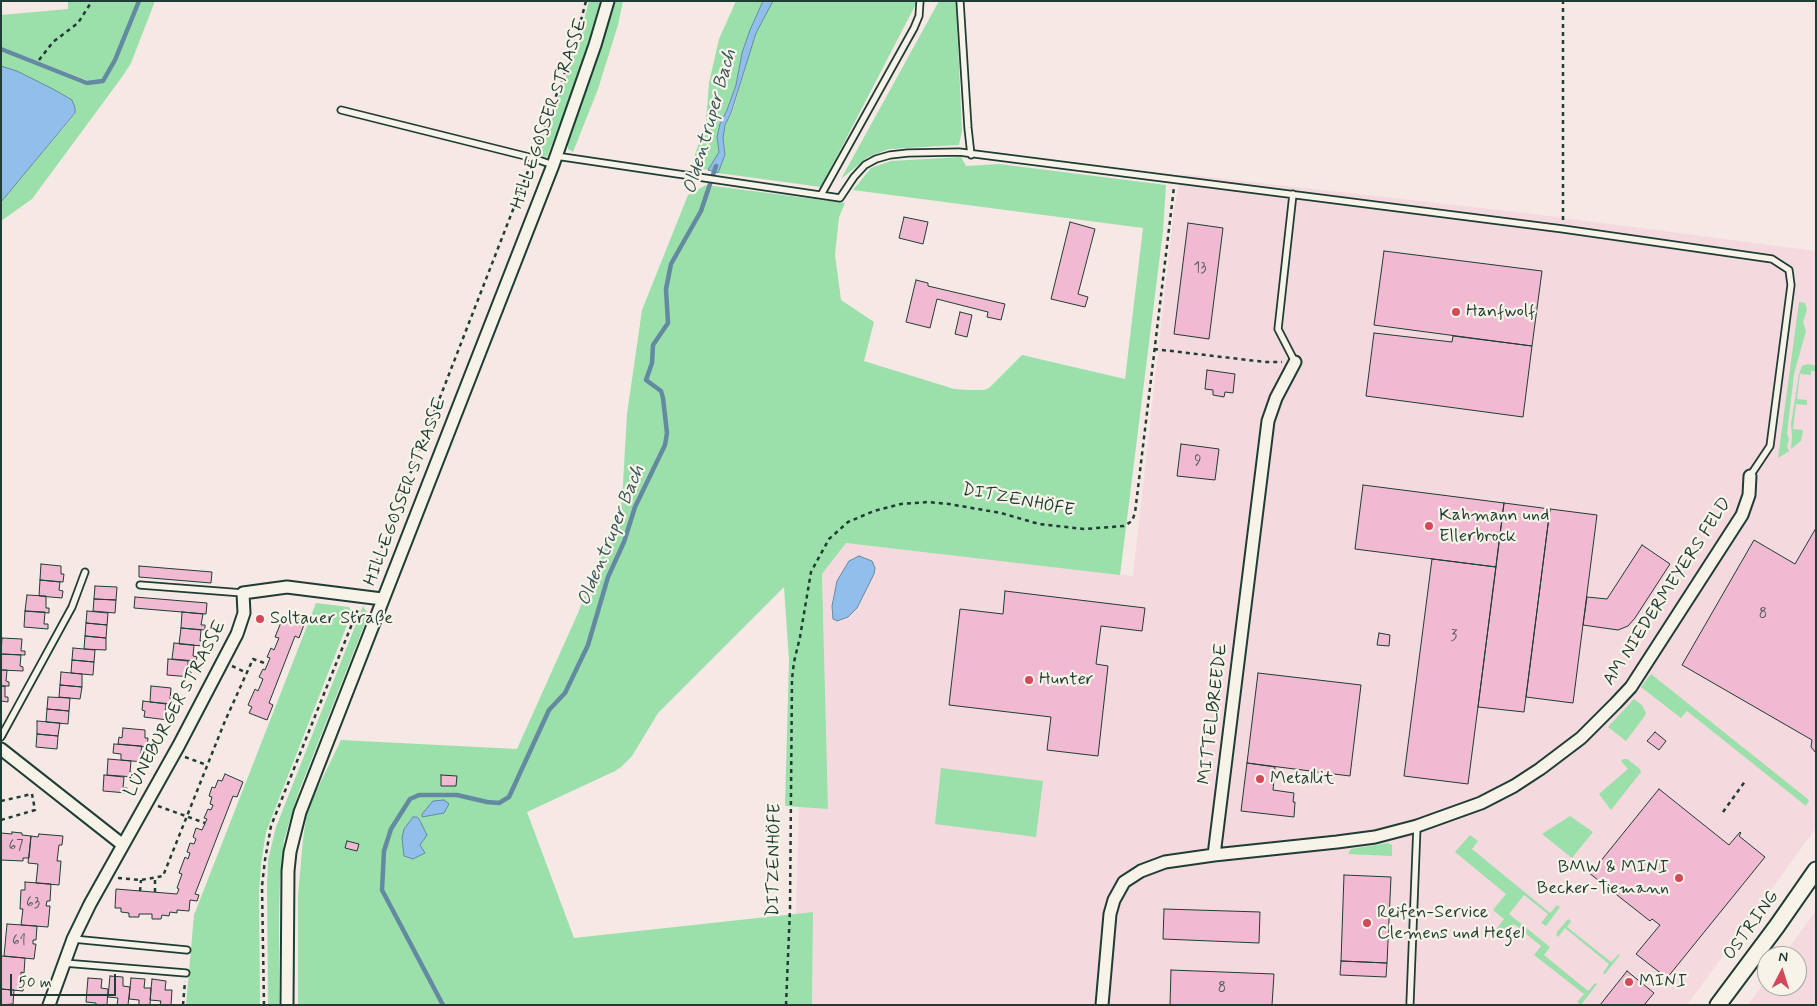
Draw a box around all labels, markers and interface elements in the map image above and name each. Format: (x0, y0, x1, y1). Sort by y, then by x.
street label: HILLEGOSSER STRASSE (507, 16, 593, 212)
water label: Oldentruper Bach (679, 47, 743, 197)
house number: 13 (1193, 260, 1207, 278)
place label: Hanfwolf (1466, 301, 1535, 323)
marker: Hanfwolf (1450, 306, 1462, 318)
street label: HILLEGOSSER STRASSE (360, 395, 452, 589)
house number: 9 (1194, 453, 1202, 471)
water label: Oldentruper Bach (573, 462, 651, 610)
street label: DITZENHÖFE (960, 480, 1076, 522)
street label: AM NIEDERMEYERS FELD (1599, 494, 1737, 690)
place label: Kahmann und Ellerbrock (1439, 505, 1549, 548)
marker: Kahmann und Ellerbrock (1423, 520, 1435, 532)
house number: 8 (1759, 606, 1767, 624)
place label: Soltauer Straße (270, 608, 393, 630)
marker: Soltauer Straße (254, 613, 266, 625)
street label: LÜNEBURGER STRASSE (120, 617, 232, 801)
house number: 3 (1451, 628, 1457, 646)
street label: MITTELBREEDE (1195, 642, 1233, 786)
place label: Hunter (1039, 669, 1093, 691)
marker: Hunter (1023, 674, 1035, 686)
place label: Metallit (1270, 768, 1334, 790)
marker: Metallit (1254, 773, 1266, 785)
street label: DITZENHÖFE (763, 803, 787, 917)
house number: 67 (8, 838, 24, 856)
place label: BMW & MINI Becker-Tiemann (1537, 857, 1669, 900)
marker: BMW & MINI Becker-Tiemann (1673, 872, 1685, 884)
street label: OSTRING (1720, 887, 1784, 965)
house number: 63 (26, 895, 40, 913)
place label: Reifen-Service Clemens und Hegel (1377, 902, 1525, 944)
marker: Reifen-Service Clemens und Hegel (1361, 917, 1373, 929)
house number: 61 (12, 933, 26, 951)
north arrow (1757, 946, 1807, 996)
scale bar (12, 964, 119, 996)
place label: MINI (1639, 971, 1687, 993)
text: 50 m (18, 973, 52, 993)
marker: MINI (1623, 976, 1635, 988)
house number: 8 (1218, 980, 1226, 998)

